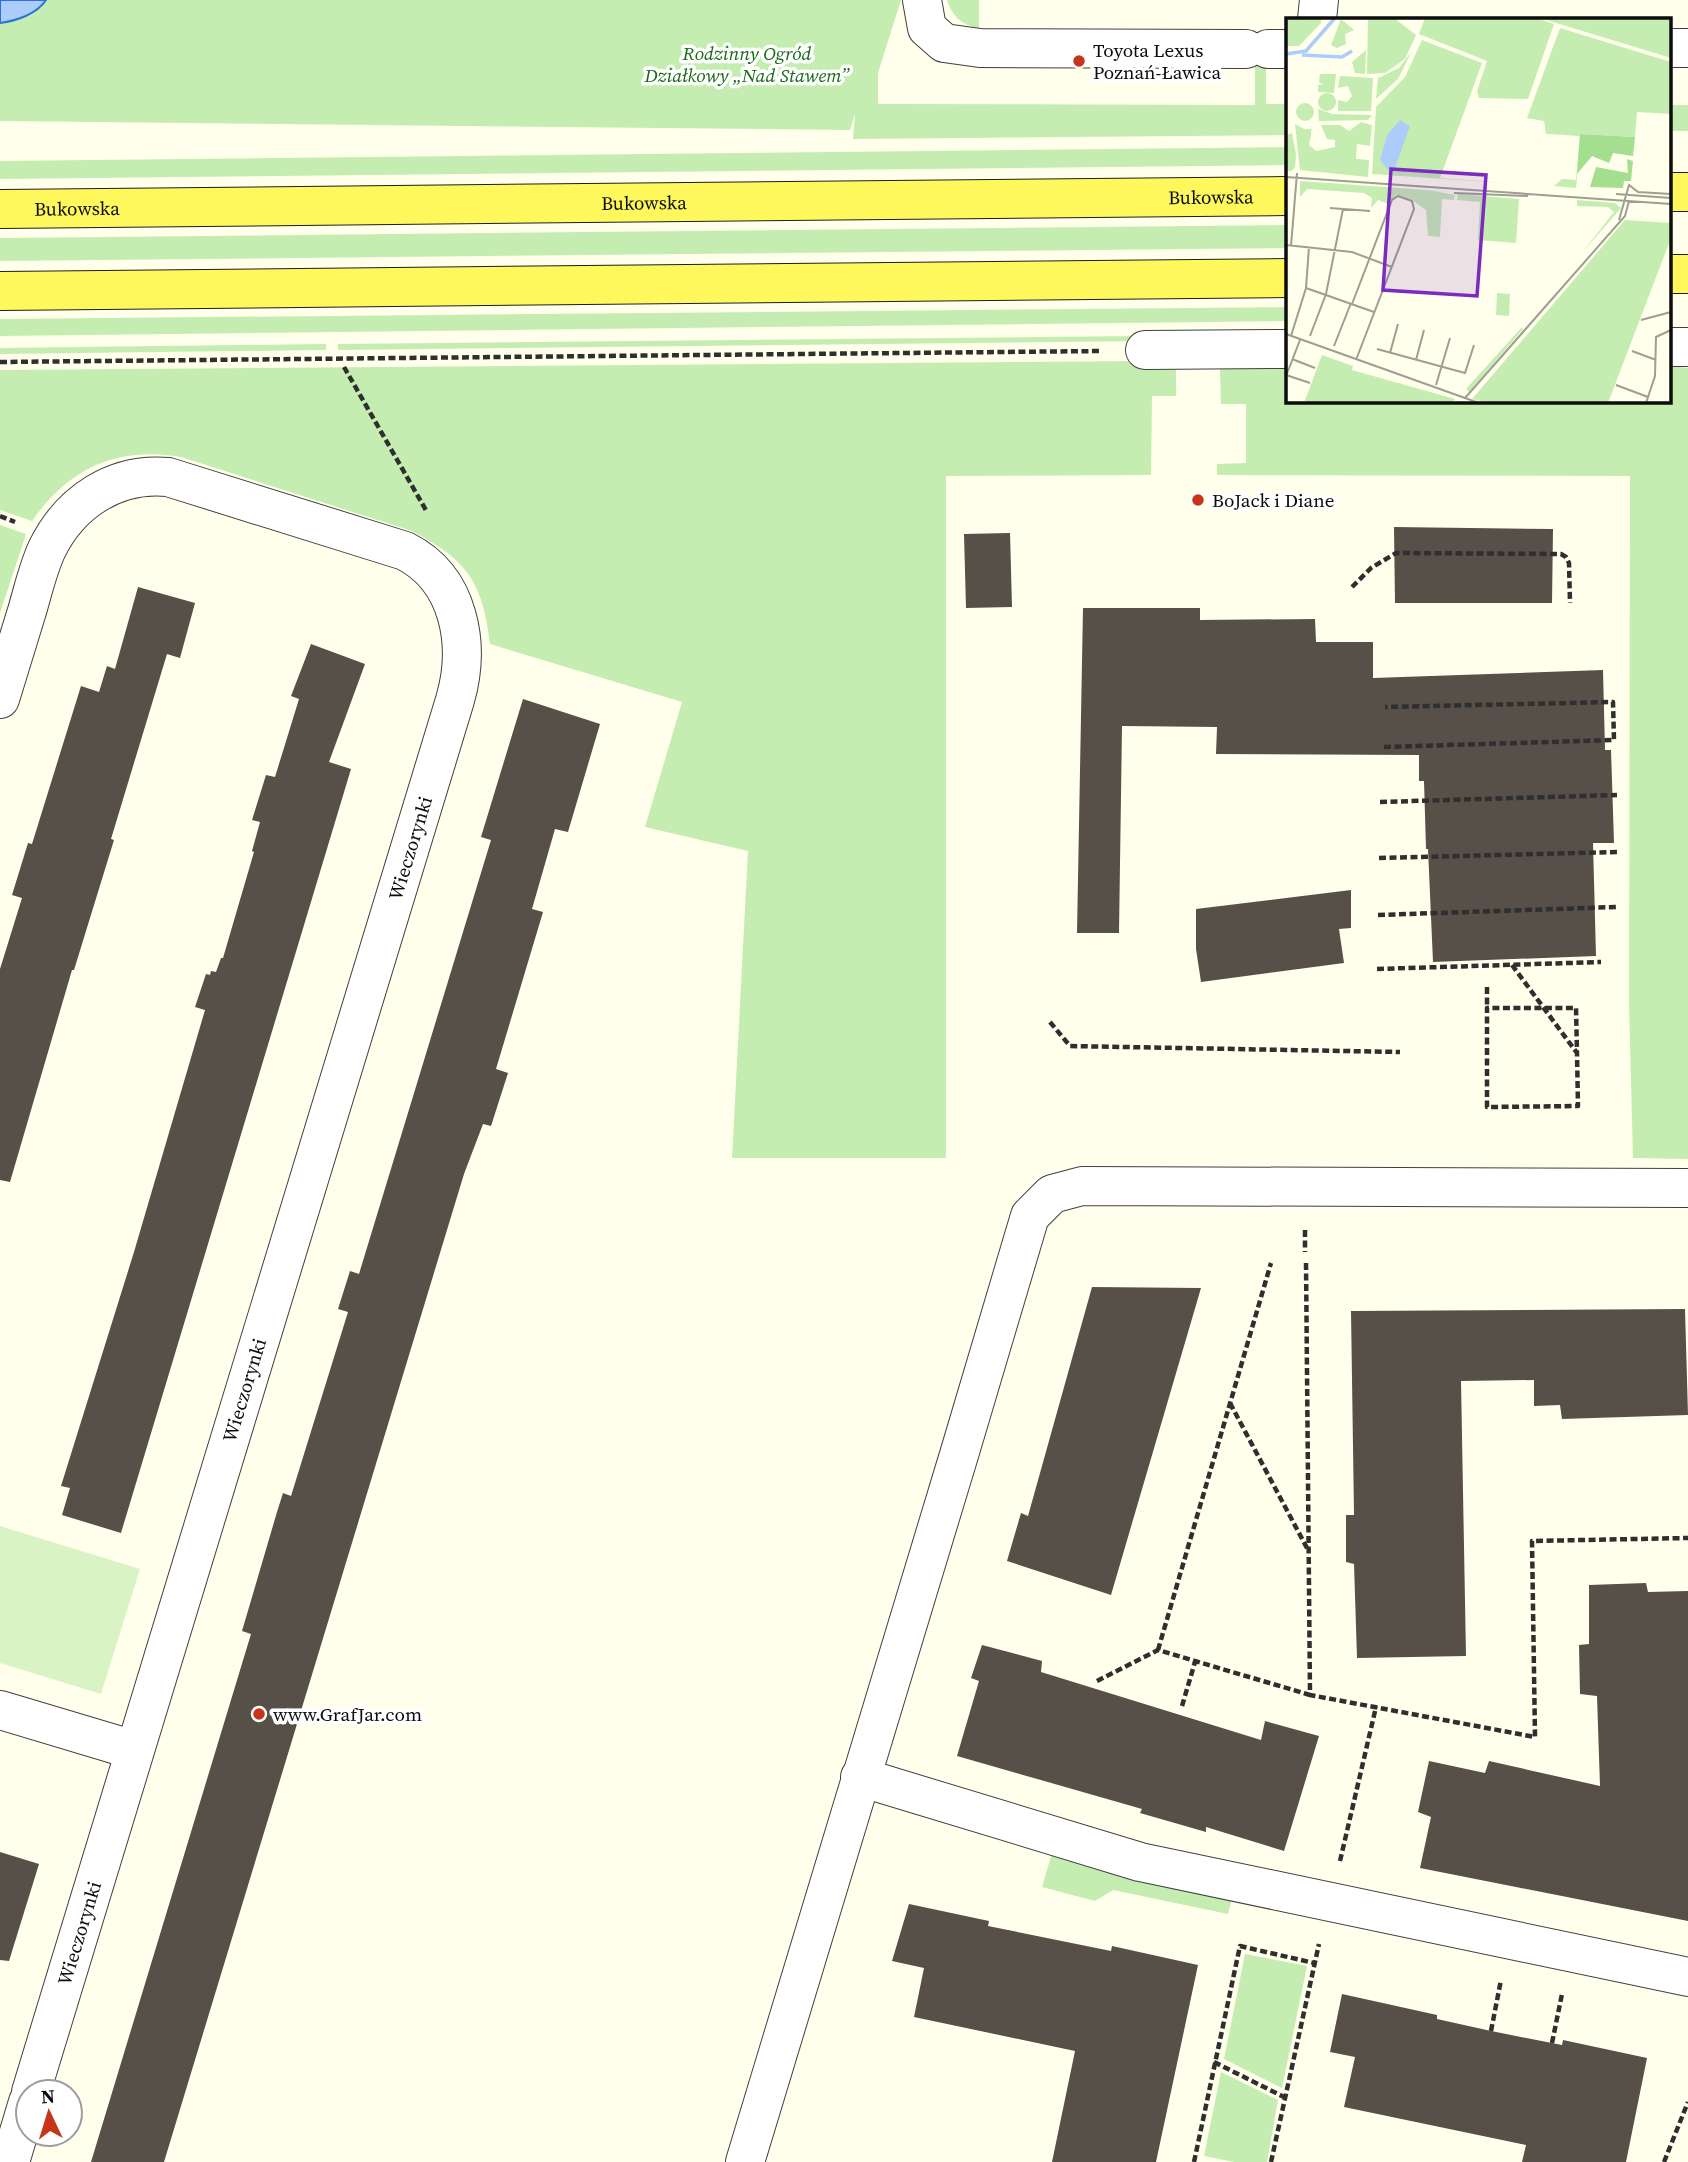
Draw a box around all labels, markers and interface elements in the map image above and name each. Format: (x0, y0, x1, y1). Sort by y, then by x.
inset map (1286, 18, 1670, 402)
place label: Toyota Lexus Poznań-Ławica (1093, 37, 1222, 85)
park label: Rodzinny Ogród Działkowy „Nad Stawem” (643, 40, 851, 88)
marker: Toyota Lexus Poznań-Ławica (1071, 53, 1087, 69)
street label: Bukowska (1168, 183, 1254, 210)
street label: Bukowska (601, 189, 687, 216)
street label: Bukowska (34, 195, 120, 222)
place label: BoJack i Diane (1212, 487, 1334, 513)
marker: BoJack i Diane (1190, 492, 1206, 508)
street label: Wieczorynki (382, 793, 438, 903)
street label: Wieczorynki (216, 1335, 272, 1445)
place label: www.GrafJar.com (273, 1701, 422, 1727)
marker: www.GrafJar.com (251, 1706, 267, 1722)
street label: Wieczorynki (51, 1878, 107, 1988)
north arrow (14, 2078, 84, 2148)
text: N (40, 2083, 56, 2109)

